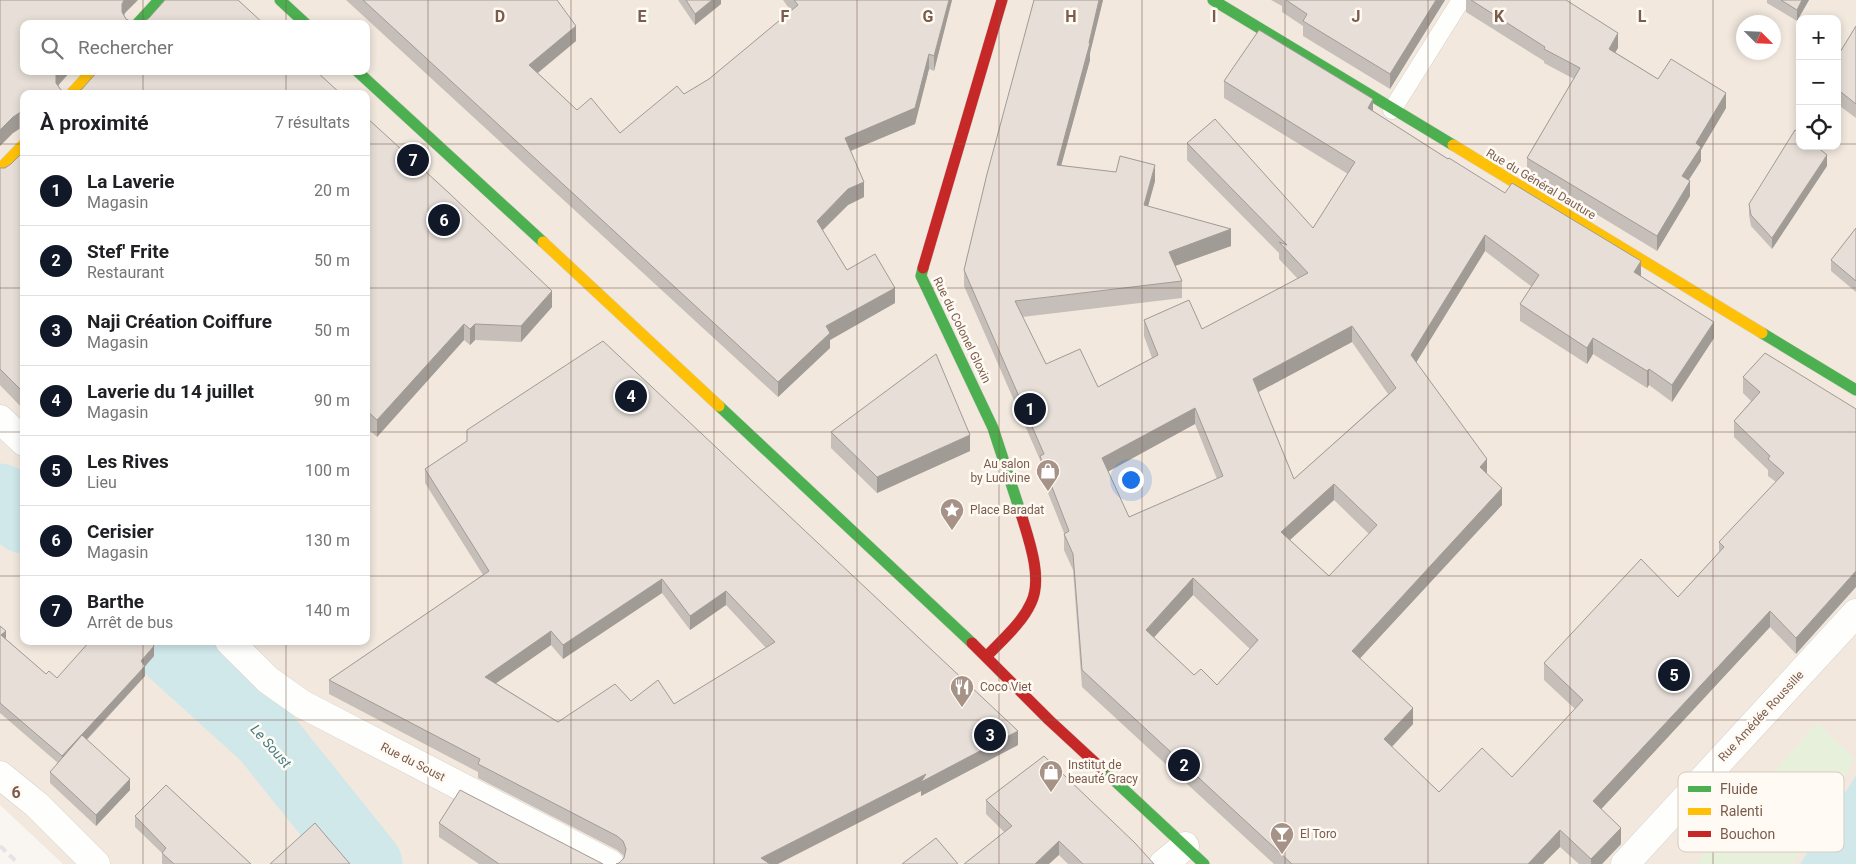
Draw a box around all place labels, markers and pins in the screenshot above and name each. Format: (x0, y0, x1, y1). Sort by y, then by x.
pin: 7 (397, 141, 429, 179)
pin: 6 (428, 201, 460, 239)
pin: 4 (615, 377, 647, 415)
pin: 1 (1014, 390, 1046, 428)
place label: Au salon by Ludivine (970, 457, 1030, 485)
shop icon: Au salon by Ludivine (1035, 458, 1061, 492)
place icon: Place Baradat (939, 497, 965, 531)
place label: Place Baradat (970, 503, 1044, 517)
pin: 5 (1658, 656, 1690, 694)
restaurant icon: Coco Viet (949, 674, 975, 708)
place label: Coco Viet (980, 680, 1032, 694)
pin: 3 (974, 716, 1006, 754)
pin: 2 (1168, 746, 1200, 784)
place label: Institut de beauté Gracy (1068, 758, 1138, 786)
shop icon: Institut de beauté Gracy (1038, 759, 1064, 793)
bar icon: El Toro (1269, 821, 1295, 855)
place label: El Toro (1300, 827, 1337, 841)

